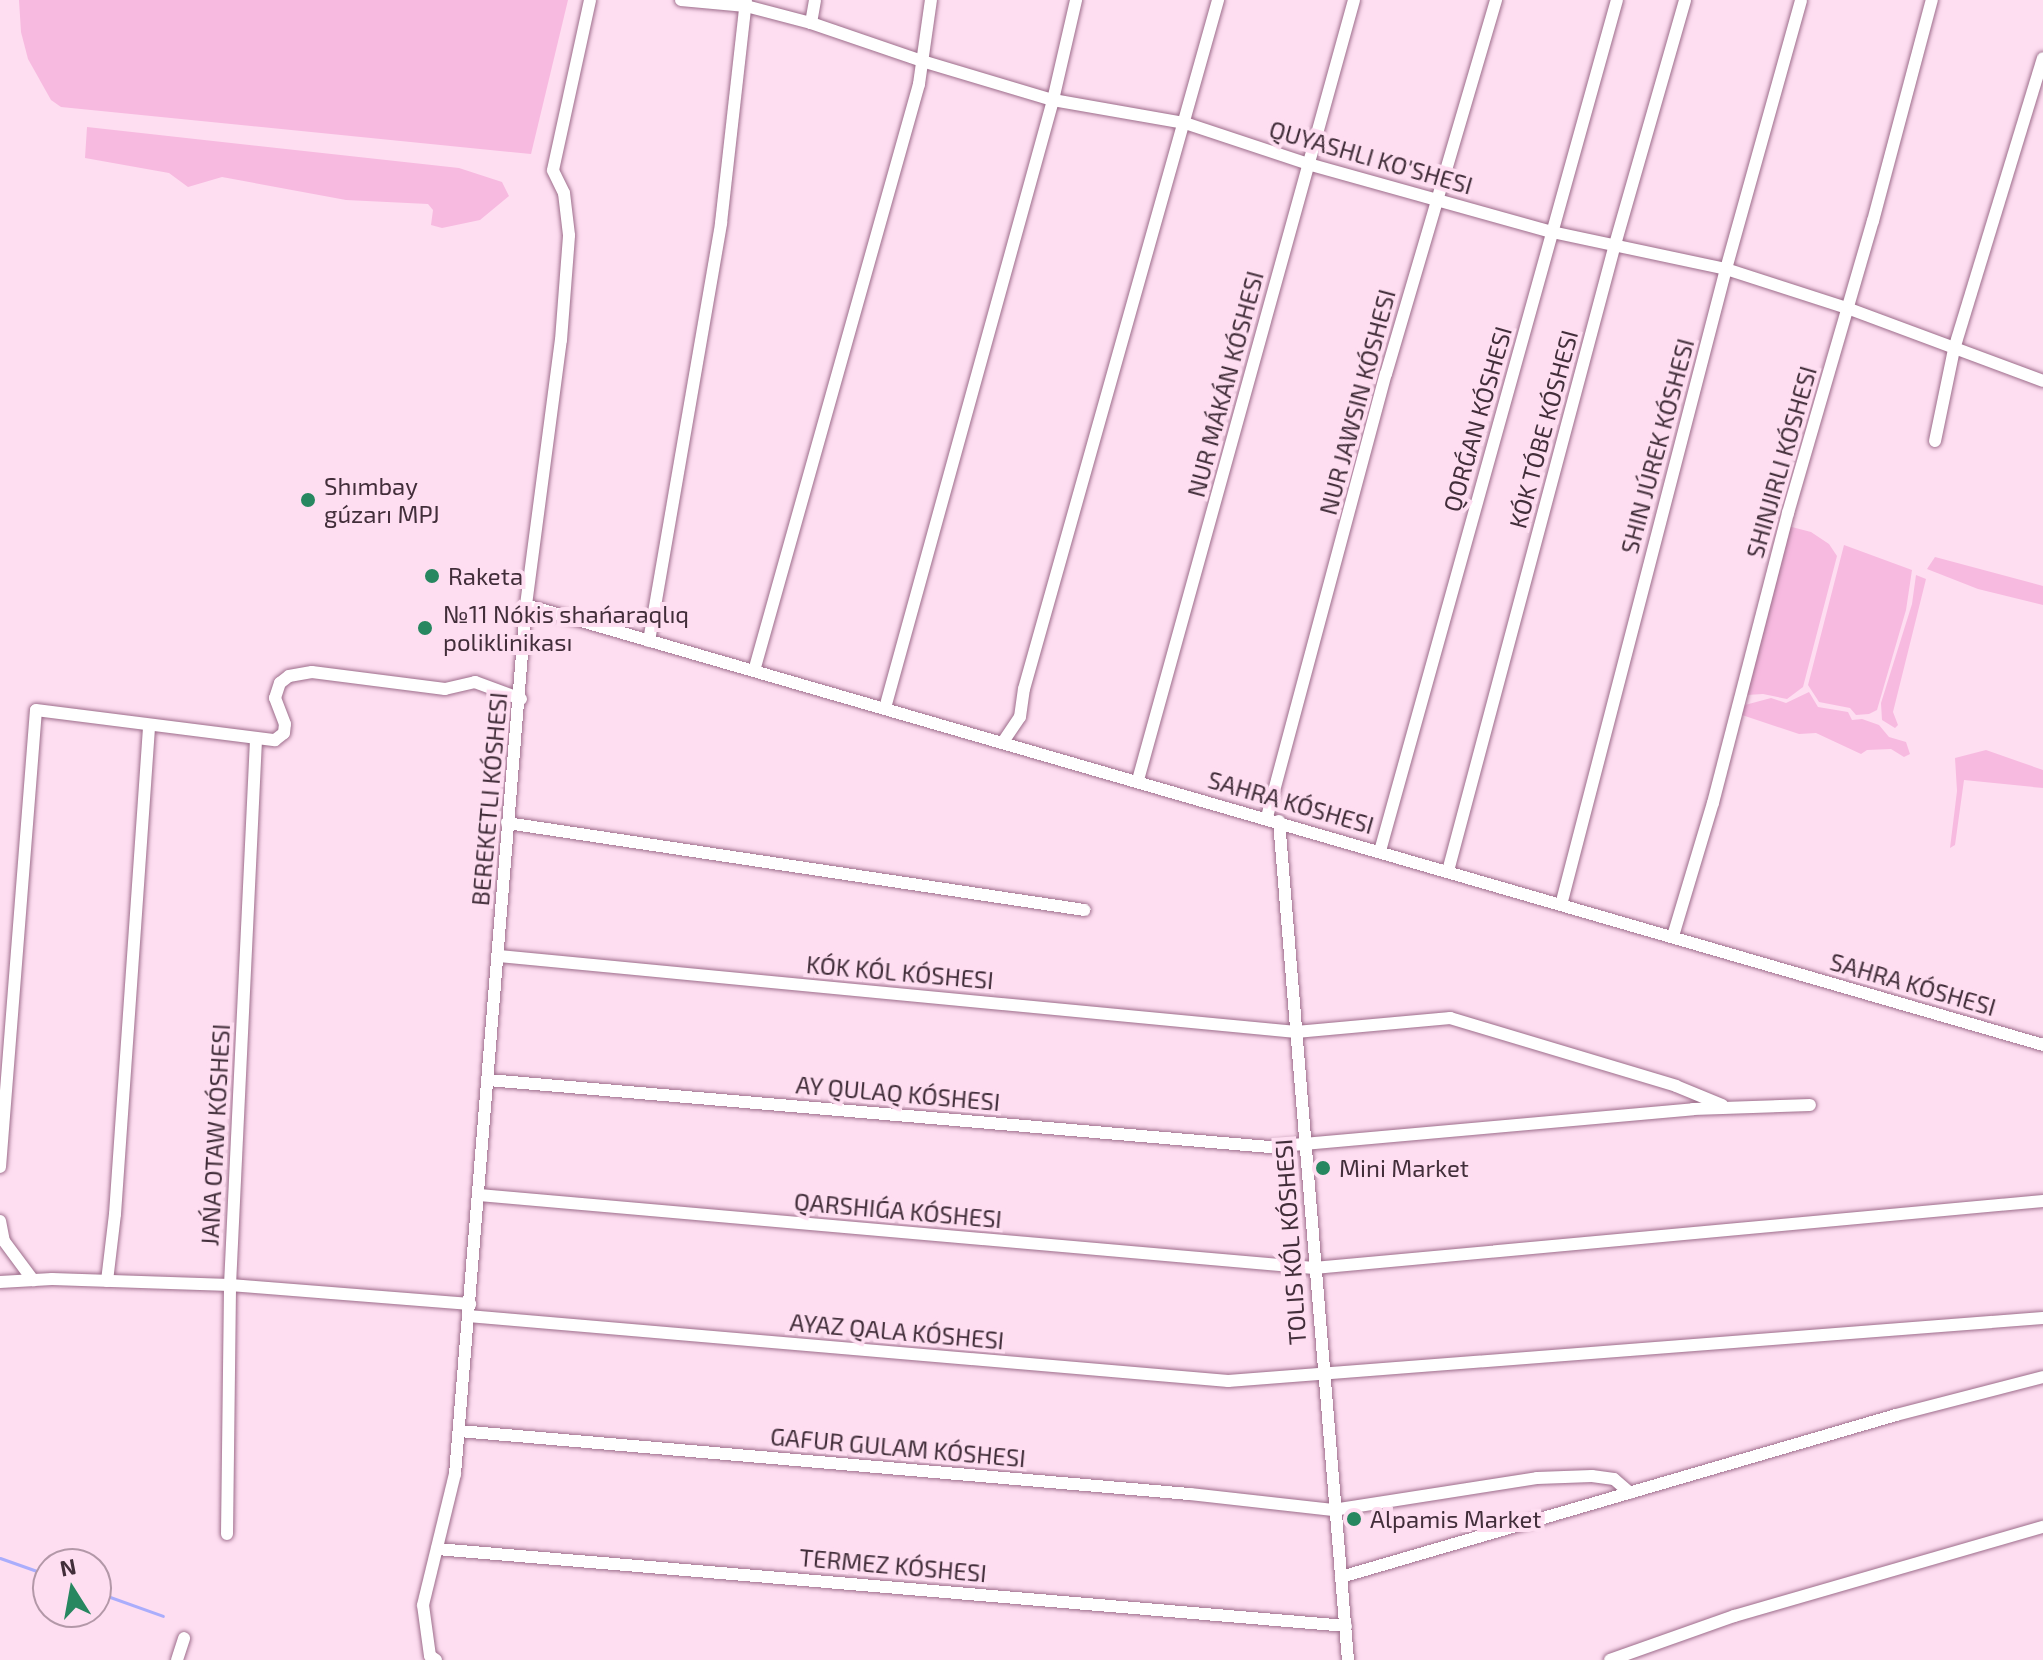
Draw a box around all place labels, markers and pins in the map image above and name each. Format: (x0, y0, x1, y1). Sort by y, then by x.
place label: Shımbay gúzarı MPJ (324, 472, 440, 528)
marker: Shımbay gúzarı MPJ (299, 491, 317, 509)
place label: Raketa (448, 562, 523, 590)
marker: Raketa (423, 567, 441, 585)
place label: №11 Nókis shańaraqlıq poliklinikası (443, 600, 689, 656)
marker: №11 Nókis shańaraqlıq poliklinikası (414, 617, 436, 639)
place label: Mini Market (1339, 1154, 1469, 1182)
marker: Mini Market (1314, 1159, 1332, 1177)
place label: Alpamis Market (1370, 1505, 1541, 1533)
marker: Alpamis Market (1345, 1510, 1363, 1528)

